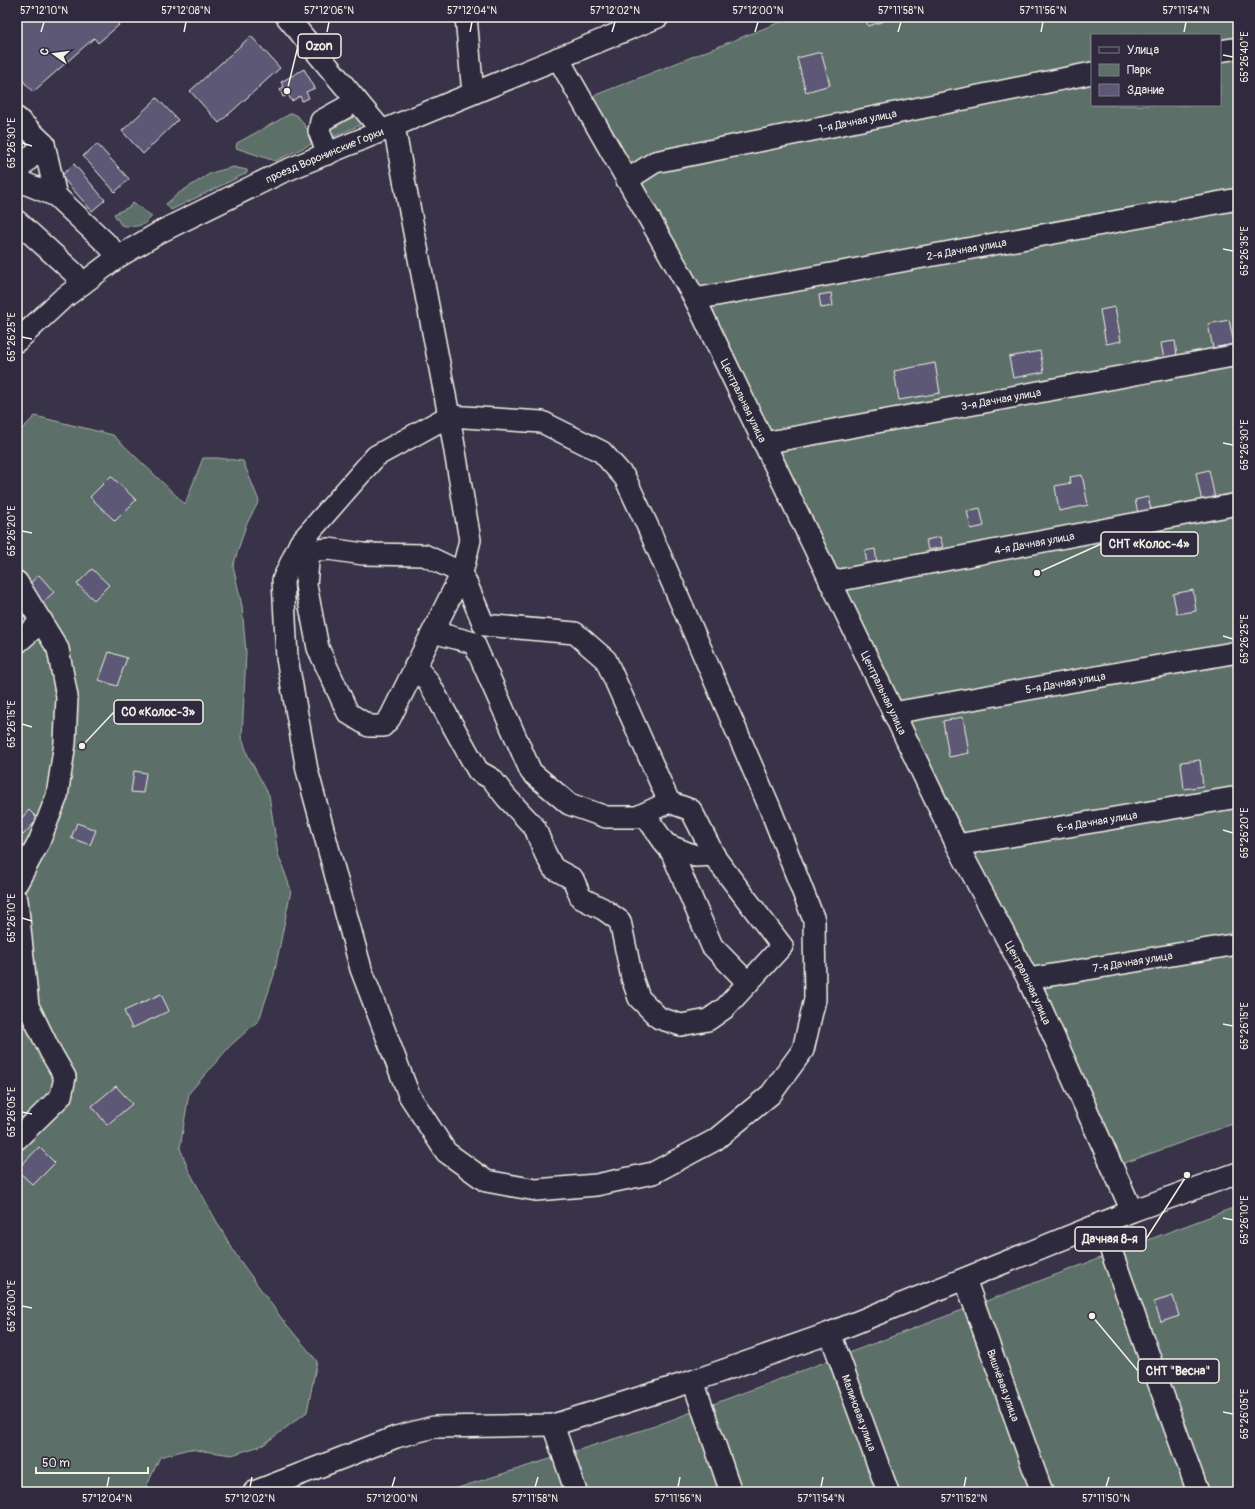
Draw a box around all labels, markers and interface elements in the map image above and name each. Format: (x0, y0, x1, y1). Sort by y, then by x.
text: 57°12'10"N (20, 5, 68, 17)
text: 57°12'08"N (161, 5, 211, 17)
text: 57°12'06"N (304, 5, 354, 17)
text: 57°12'04"N (447, 5, 497, 17)
text: 57°12'02"N (590, 5, 640, 17)
text: 57°12'00"N (732, 5, 784, 17)
text: 57°11'58"N (878, 5, 924, 17)
text: 57°11'56"N (1020, 5, 1067, 17)
text: 57°11'54"N (1163, 5, 1210, 17)
text: 65°26'40"E (1239, 32, 1251, 82)
north arrow (34, 34, 74, 74)
callout: Ozon (298, 34, 341, 58)
legend (1091, 34, 1221, 106)
text: Ozon (306, 39, 333, 54)
text: Улица (1127, 43, 1159, 58)
text: С (38, 47, 52, 57)
text: Парк (1127, 63, 1152, 78)
text: Здание (1127, 83, 1164, 98)
street label: 1-я Дачная улица (817, 106, 898, 135)
text: 65°26'30"E (6, 118, 18, 168)
street label: проезд Воронинские Горки (263, 125, 385, 186)
text: 65°26'35"E (1239, 226, 1251, 276)
street label: 2-я Дачная улица (925, 235, 1008, 263)
text: 65°26'25"E (6, 312, 18, 362)
street label: Центральная улица (718, 357, 769, 445)
street label: 3-я Дачная улица (960, 385, 1042, 413)
text: 65°26'30"E (1239, 420, 1251, 470)
text: 65°26'20"E (6, 506, 18, 556)
street label: 4-я Дачная улица (993, 529, 1076, 557)
callout: СНТ «Колос-4» (1101, 532, 1198, 556)
text: СНТ «Колос-4» (1109, 537, 1190, 552)
text: 65°26'25"E (1239, 614, 1251, 664)
street label: Центральная улица (858, 649, 910, 737)
street label: 5-я Дачная улица (1024, 669, 1106, 696)
text: 65°26'15"E (6, 700, 18, 748)
callout: СО «Колос-3» (114, 700, 203, 724)
text: СО «Колос-3» (121, 705, 196, 720)
street label: 6-я Дачная улица (1056, 808, 1138, 834)
text: 65°26'20"E (1239, 808, 1251, 858)
text: 65°26'10"E (6, 893, 18, 943)
street label: Центральная улица (1003, 939, 1054, 1026)
street label: 7-я Дачная улица (1092, 949, 1174, 975)
text: 65°26'15"E (1239, 1002, 1251, 1050)
text: 65°26'05"E (6, 1087, 18, 1137)
text: 65°26'10"E (1239, 1195, 1251, 1245)
callout: Дачная 8-я (1075, 1227, 1146, 1251)
text: Дачная 8-я (1081, 1232, 1138, 1247)
text: 65°26'00"E (6, 1280, 18, 1332)
street label: Вишнёвая улица (984, 1347, 1022, 1423)
callout: СНТ "Весна" (1138, 1359, 1219, 1383)
text: СНТ "Весна" (1146, 1364, 1210, 1379)
street label: Малиновая улица (839, 1373, 879, 1453)
text: 65°26'05"E (1239, 1389, 1251, 1439)
scale bar (36, 1449, 148, 1475)
text: 50 m (42, 1456, 70, 1471)
text: 57°12'04"N (82, 1493, 132, 1505)
text: 57°12'02"N (225, 1493, 275, 1505)
text: 57°12'00"N (366, 1493, 418, 1505)
text: 57°11'58"N (512, 1493, 558, 1505)
text: 57°11'56"N (655, 1493, 702, 1505)
text: 57°11'54"N (798, 1493, 845, 1505)
text: 57°11'52"N (941, 1493, 988, 1505)
text: 57°11'50"N (1082, 1493, 1130, 1505)

